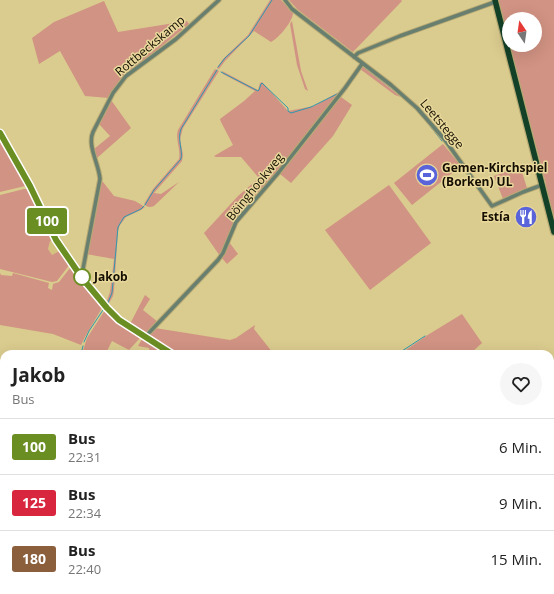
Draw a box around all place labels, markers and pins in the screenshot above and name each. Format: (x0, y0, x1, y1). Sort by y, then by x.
place label: Gemen-Kirchspiel (Borken) UL (442, 159, 548, 190)
sports icon: Gemen-Kirchspiel (Borken) UL (414, 162, 440, 188)
restaurant icon: Estía (513, 204, 539, 230)
place label: Estía (481, 208, 510, 225)
marker: Jakob (73, 268, 91, 286)
place label: Jakob (93, 268, 128, 285)

